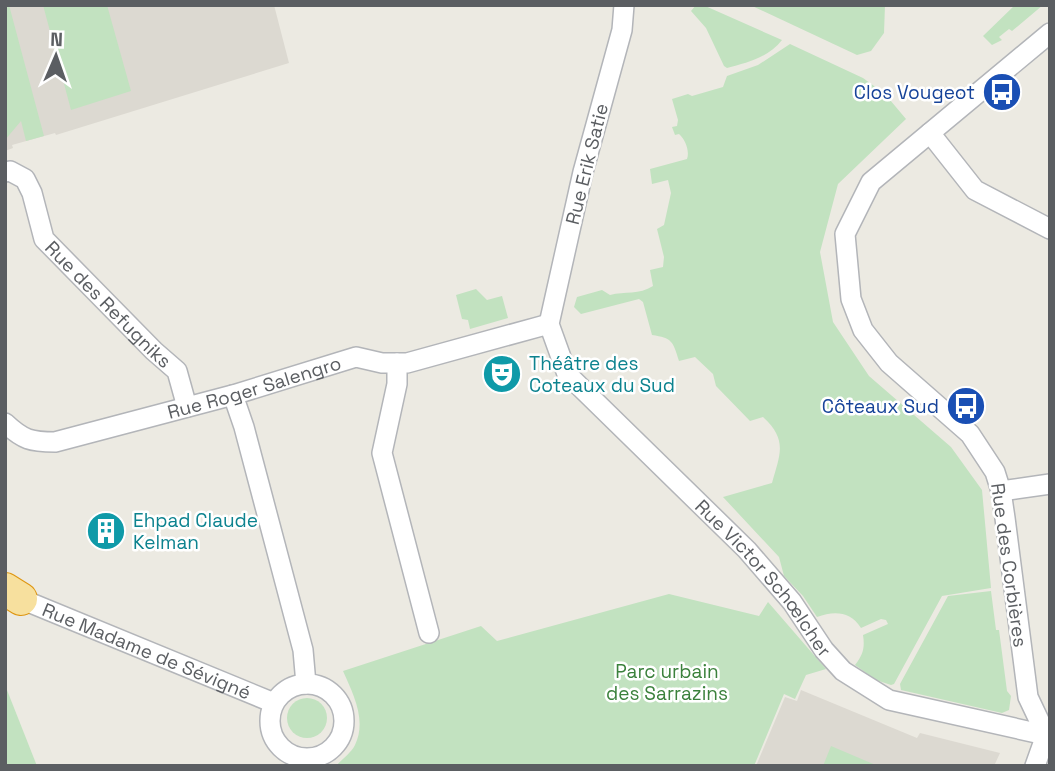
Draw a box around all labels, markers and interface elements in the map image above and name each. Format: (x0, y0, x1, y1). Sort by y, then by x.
north arrow (21, 21, 91, 91)
text: N (50, 27, 63, 52)
bus stop icon: Clos Vougeot (981, 71, 1023, 113)
place label: Clos Vougeot (854, 80, 975, 105)
street label: Rue Erik Satie (560, 101, 614, 227)
street label: Rue des Refugniks (40, 235, 177, 373)
street label: Rue Roger Salengro (164, 350, 344, 424)
place label: Théâtre des Coteaux du Sud (529, 351, 675, 398)
theatre icon: Théâtre des Coteaux du Sud (481, 353, 523, 395)
bus stop icon: Côteaux Sud (945, 385, 987, 427)
place label: Côteaux Sud (822, 394, 939, 419)
street label: Rue des Corbières (985, 481, 1033, 649)
street label: Rue Victor Schœlcher (690, 494, 837, 662)
place label: Ehpad Claude Kelman (133, 508, 258, 555)
building icon: Ehpad Claude Kelman (85, 510, 127, 552)
street label: Rue Madame de Sévigné (39, 597, 255, 705)
park label: Parc urbain des Sarrazins (606, 659, 728, 706)

